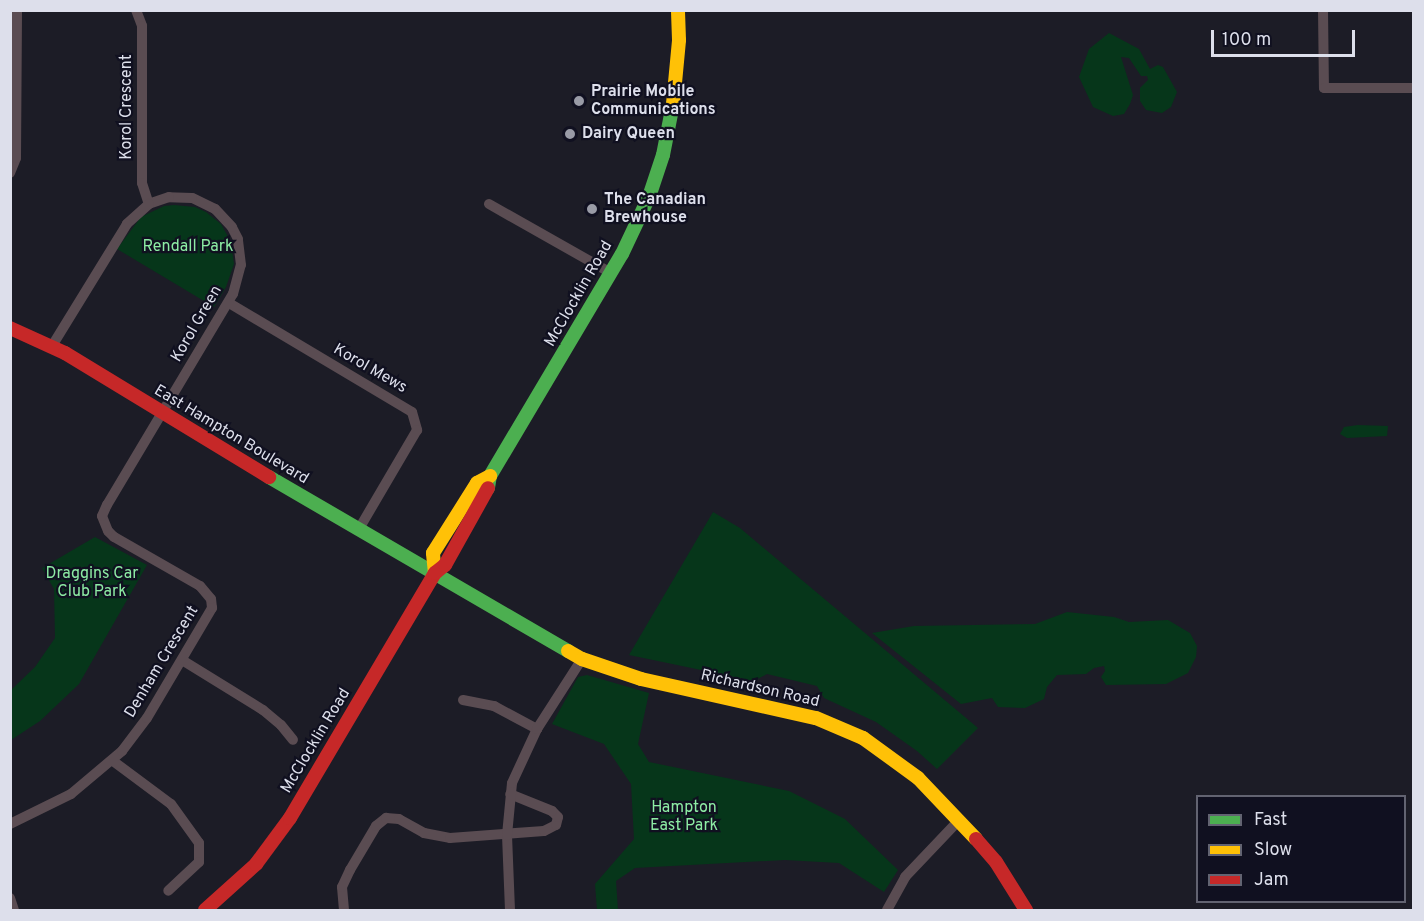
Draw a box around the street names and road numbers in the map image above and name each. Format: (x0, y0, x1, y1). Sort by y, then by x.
street label: Korol Crescent (117, 54, 137, 160)
street label: McClocklin Road (541, 238, 617, 350)
street label: Korol Green (167, 282, 227, 366)
street label: Korol Mews (330, 340, 410, 398)
street label: East Hampton Boulevard (150, 381, 312, 489)
street label: Denham Crescent (121, 603, 203, 721)
street label: Richardson Road (699, 666, 821, 712)
street label: McClocklin Road (277, 685, 355, 797)

